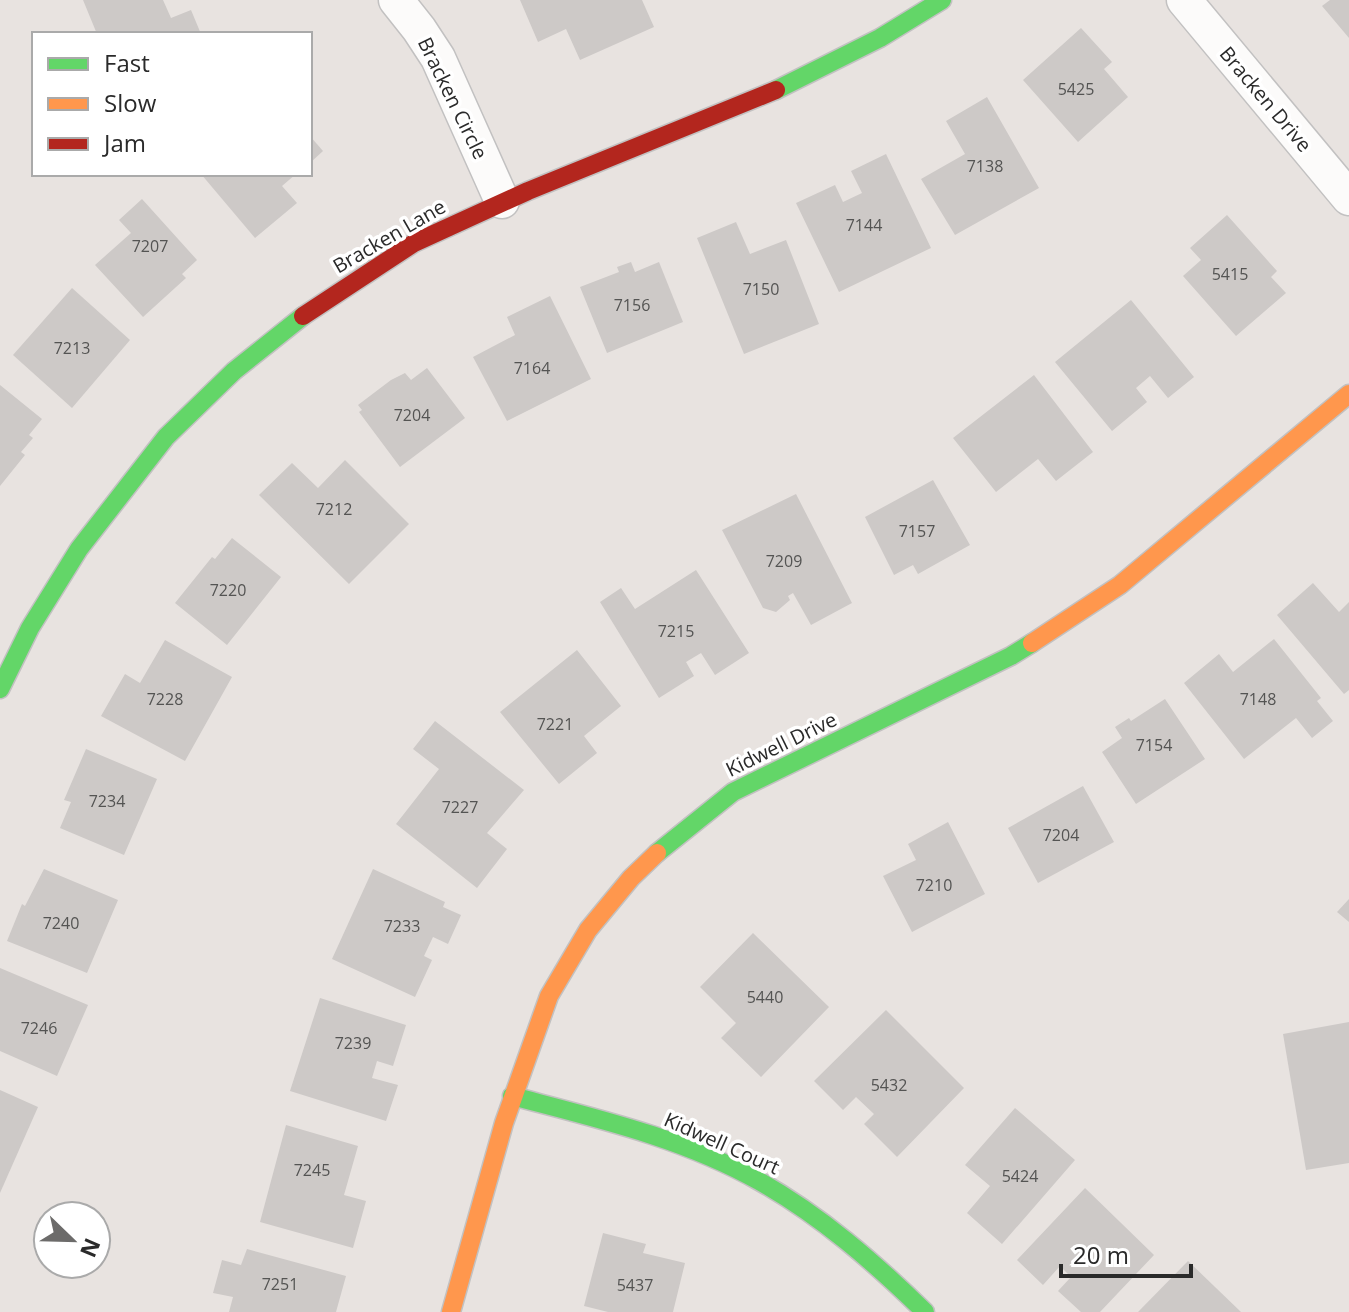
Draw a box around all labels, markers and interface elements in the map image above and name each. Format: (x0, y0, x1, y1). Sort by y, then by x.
legend (32, 32, 312, 176)
street label: Bracken Circle (412, 32, 494, 164)
street label: Bracken Drive (1214, 41, 1318, 157)
text: Fast (104, 46, 150, 79)
house number: 5425 (1058, 78, 1094, 100)
text: Slow (104, 86, 157, 119)
text: Jam (102, 126, 146, 159)
house number: 7138 (967, 155, 1003, 177)
street label: Bracken Lane (328, 193, 450, 279)
house number: 7144 (846, 214, 882, 236)
house number: 7207 (132, 235, 168, 257)
house number: 5415 (1212, 263, 1248, 285)
house number: 7150 (743, 278, 779, 300)
house number: 7156 (614, 294, 650, 316)
house number: 7213 (54, 337, 90, 359)
house number: 7164 (514, 357, 550, 379)
house number: 7204 (394, 404, 430, 426)
house number: 7212 (316, 498, 352, 520)
house number: 7157 (899, 520, 935, 542)
house number: 7209 (766, 550, 802, 572)
house number: 7220 (210, 579, 246, 601)
house number: 7215 (658, 620, 694, 642)
house number: 7228 (147, 688, 183, 710)
house number: 7148 (1240, 688, 1276, 710)
street label: Kidwell Drive (721, 705, 841, 783)
house number: 7221 (537, 713, 573, 735)
house number: 7154 (1136, 734, 1172, 756)
house number: 7234 (89, 790, 125, 812)
house number: 7227 (442, 796, 478, 818)
house number: 7204 (1043, 824, 1079, 846)
house number: 7210 (916, 874, 952, 896)
house number: 7240 (43, 912, 79, 934)
house number: 7233 (384, 915, 420, 937)
house number: 5440 (747, 986, 783, 1008)
house number: 7246 (21, 1017, 57, 1039)
house number: 7239 (335, 1032, 371, 1054)
house number: 5432 (871, 1074, 907, 1096)
street label: Kidwell Court (660, 1106, 784, 1180)
house number: 7245 (294, 1159, 330, 1181)
house number: 5424 (1002, 1165, 1038, 1187)
north arrow (32, 1200, 112, 1280)
scale bar (1061, 1228, 1191, 1278)
text: N (74, 1234, 109, 1262)
text: 20 m (1073, 1238, 1129, 1271)
house number: 7251 (262, 1273, 298, 1295)
house number: 5437 (617, 1274, 653, 1296)

